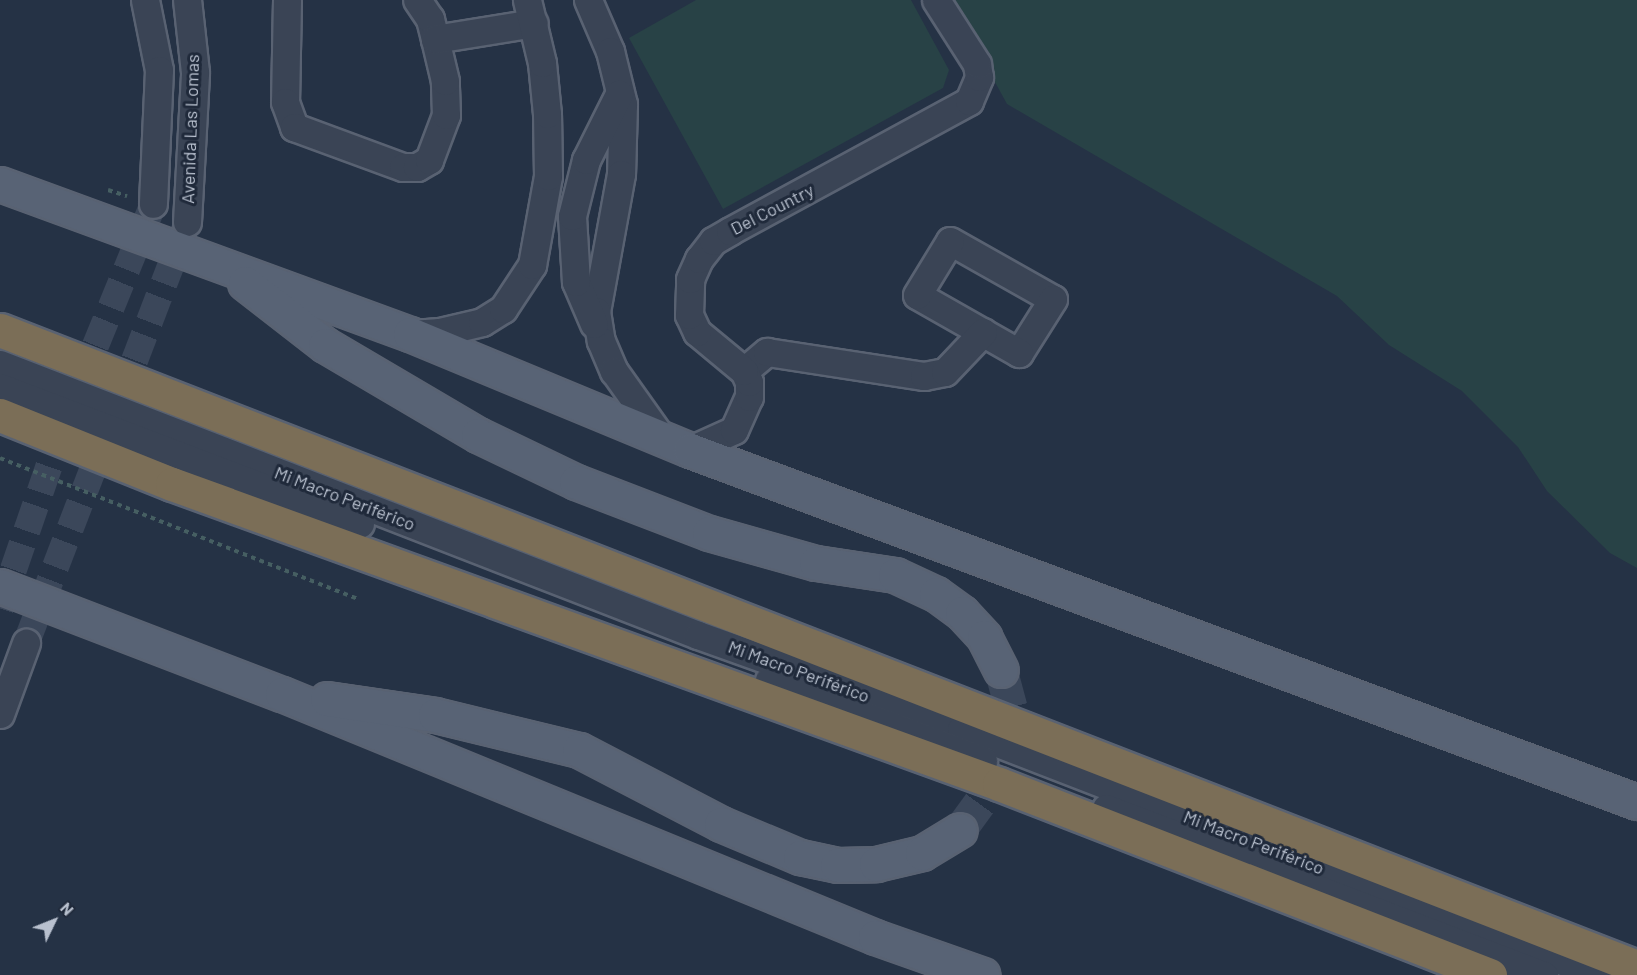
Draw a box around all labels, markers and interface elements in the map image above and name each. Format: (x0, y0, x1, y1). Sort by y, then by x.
street label: Avenida Las Lomas (177, 54, 203, 204)
street label: Del Country (727, 179, 817, 239)
street label: Mi Macro Periférico (272, 461, 418, 535)
street label: Mi Macro Periférico (725, 635, 873, 707)
street label: Mi Macro Periférico (1181, 805, 1327, 879)
north arrow (24, 891, 84, 951)
text: N (57, 898, 78, 919)

